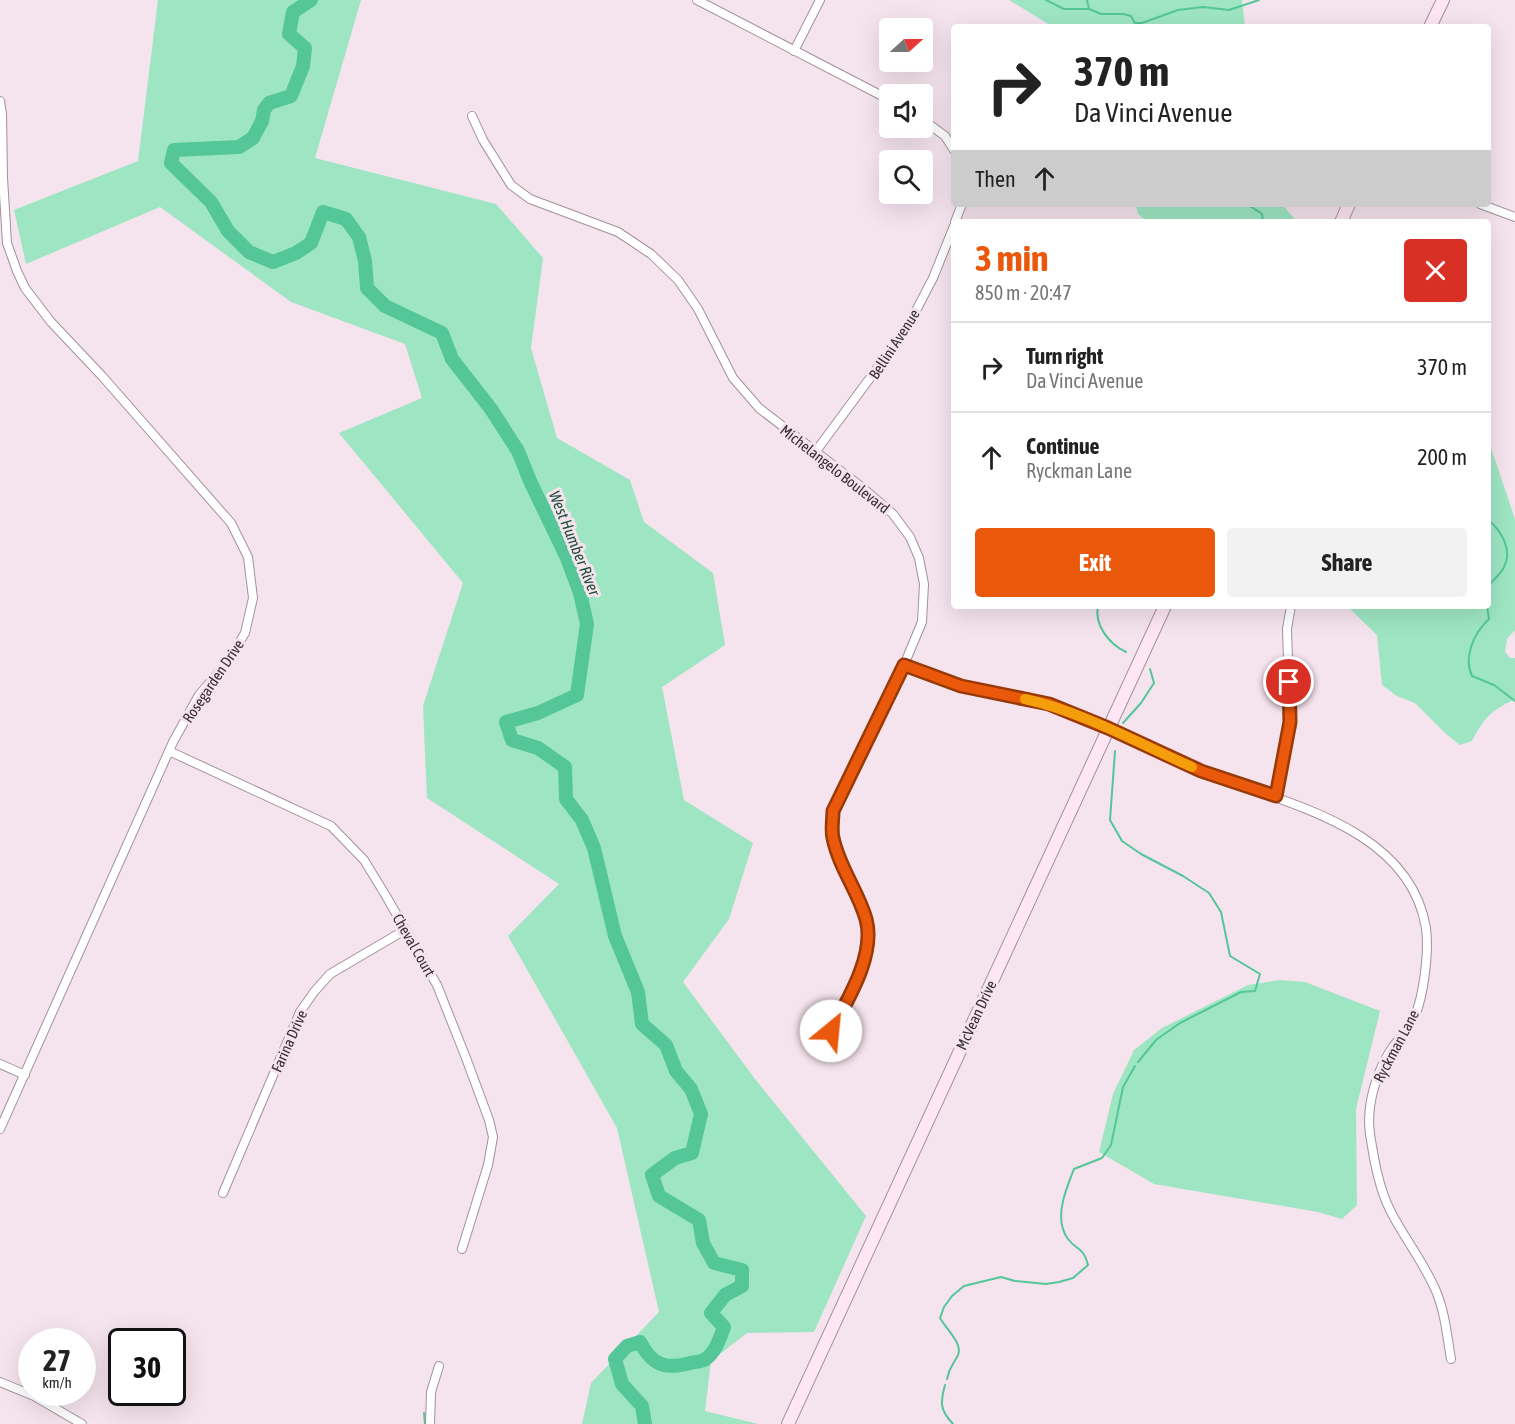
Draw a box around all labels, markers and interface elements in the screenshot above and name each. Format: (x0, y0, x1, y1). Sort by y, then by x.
north arrow (879, 18, 933, 72)
map controls (879, 18, 933, 204)
text: 370 m (1074, 47, 1169, 95)
icon: right (975, 48, 1053, 126)
button: sound (879, 84, 933, 138)
text: Da Vinci Avenue (1074, 97, 1233, 128)
button: search (879, 150, 933, 204)
icon: ahead (1028, 162, 1061, 195)
text: Then (975, 166, 1016, 192)
text: 3 min (975, 237, 1049, 279)
button: close (1404, 239, 1467, 302)
text: 850 m · 20:47 (975, 281, 1072, 304)
street label: Bellini Avenue (865, 306, 923, 382)
text: Turn right (1026, 343, 1103, 369)
icon: right (975, 351, 1008, 384)
text: 370 m (1417, 354, 1467, 380)
text: Da Vinci Avenue (1026, 369, 1143, 392)
street label: Michelangelo Boulevard (777, 421, 893, 517)
text: Continue (1026, 433, 1100, 459)
icon: ahead (975, 441, 1008, 474)
text: 200 m (1417, 444, 1467, 470)
text: Ryckman Lane (1026, 459, 1132, 482)
water label: West Humber River (546, 488, 605, 599)
button: Exit (975, 528, 1215, 597)
button: Share (1227, 528, 1467, 597)
street label: Rosegarden Drive (179, 636, 247, 726)
pin (1263, 656, 1314, 707)
icon: arrive (1272, 665, 1305, 698)
street label: Cheval Court (389, 911, 439, 979)
street label: McVean Drive (953, 977, 1000, 1052)
position arrow (799, 999, 863, 1063)
street label: Farina Drive (268, 1007, 310, 1075)
street label: Ryckman Lane (1370, 1007, 1422, 1085)
speed limit sign: 30 (108, 1328, 186, 1406)
text: 27 (43, 1343, 71, 1377)
text: km/h (42, 1374, 72, 1391)

